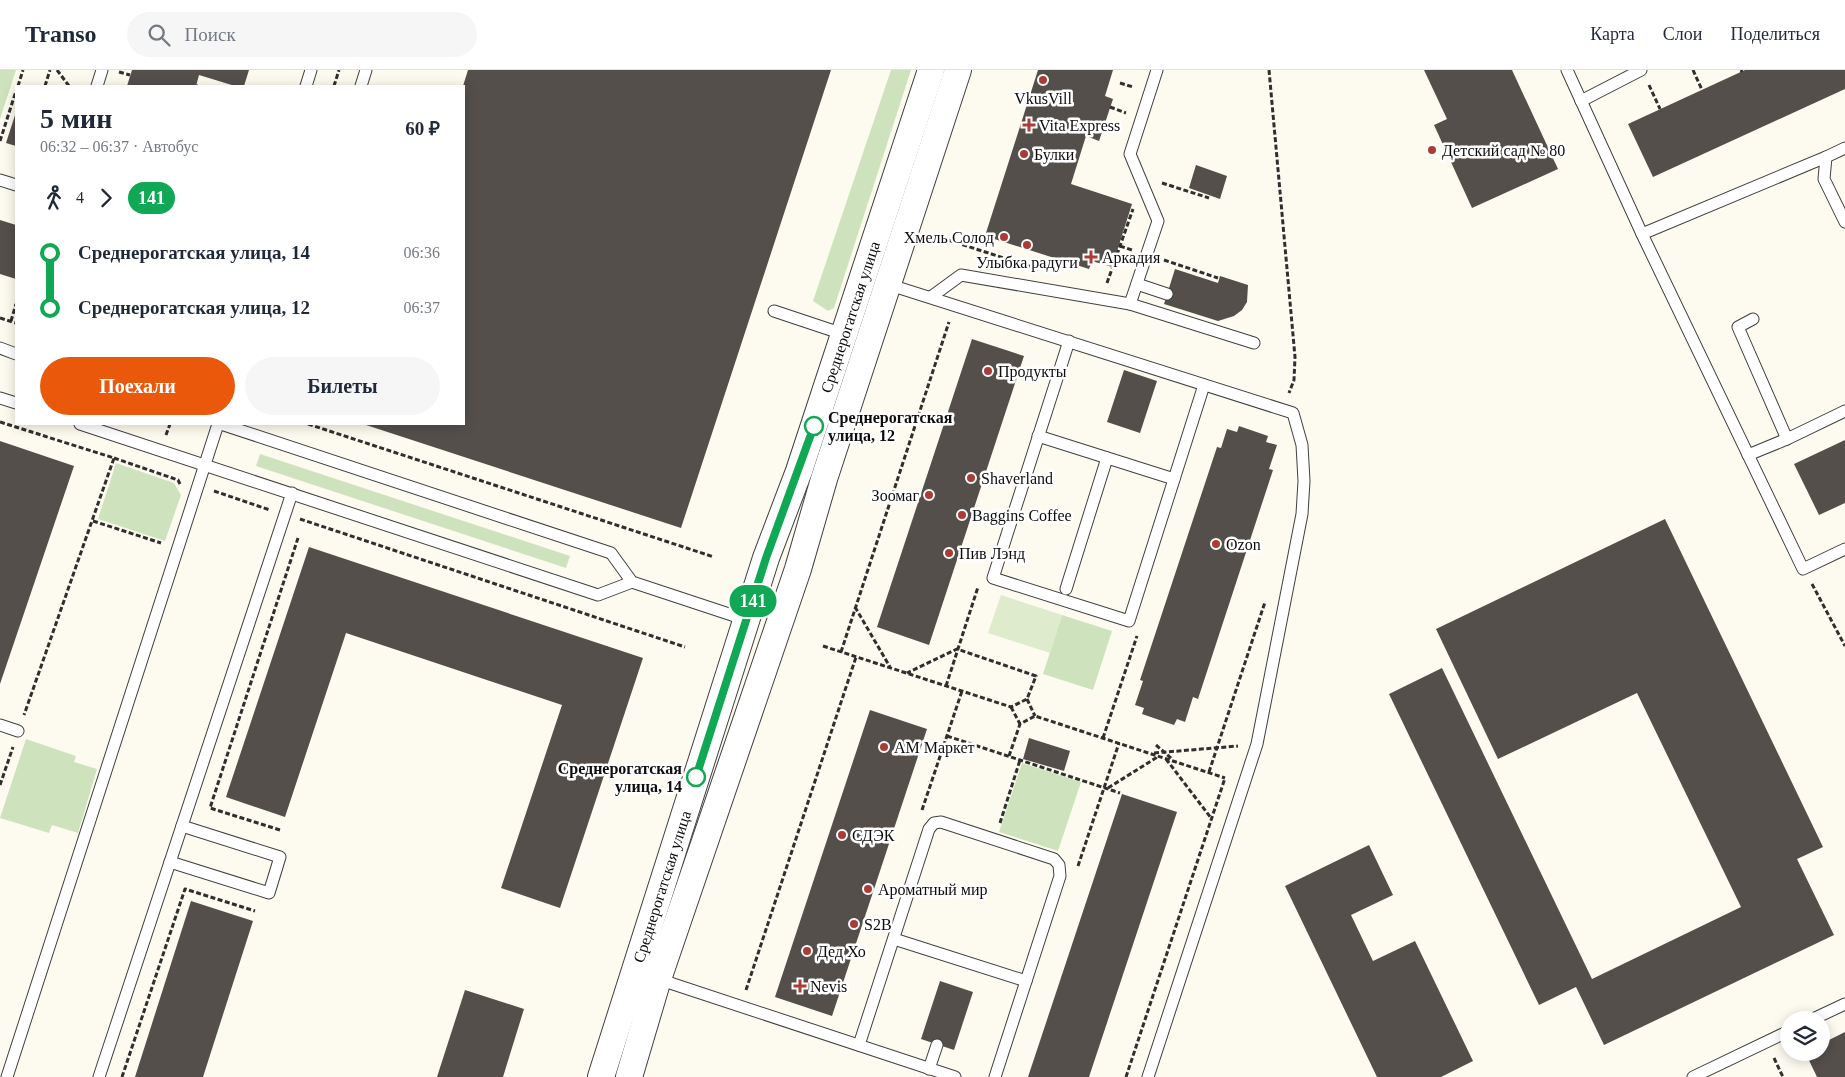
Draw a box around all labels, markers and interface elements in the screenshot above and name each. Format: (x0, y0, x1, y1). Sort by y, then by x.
search box (127, 12, 477, 57)
text: Transo (25, 21, 97, 47)
icon: search (145, 21, 173, 49)
text: Поиск (185, 24, 236, 45)
text: Карта (1590, 24, 1635, 44)
text: Слои (1663, 24, 1702, 44)
text: Поделиться (1730, 24, 1820, 44)
marker: VkusVill (1037, 74, 1049, 86)
place label: VkusVill (1014, 90, 1072, 107)
text: 5 мин (40, 103, 112, 134)
place label: Vita Express (1039, 117, 1120, 135)
text: 60 ₽ (405, 118, 440, 139)
marker: Vita Express (1023, 119, 1035, 131)
text: 06:32 – 06:37 · Автобус (40, 138, 198, 155)
place label: Детский сад № 80 (1442, 142, 1565, 160)
marker: Детский сад № 80 (1426, 144, 1438, 156)
place label: Булки (1034, 146, 1075, 164)
marker: Булки (1018, 148, 1030, 160)
icon: walk (40, 184, 68, 212)
icon: forward (92, 184, 120, 212)
text: 141 (138, 188, 165, 208)
text: 4 (76, 189, 84, 206)
place label: Хмель Солод (904, 229, 994, 247)
marker: Хмель Солод (998, 231, 1010, 243)
street label: Среднерогатская улица (817, 239, 883, 395)
marker: Улыбка радуги (1021, 239, 1033, 251)
text: Среднерогатская улица, 14 (78, 242, 310, 263)
text: 06:36 (404, 244, 440, 261)
place label: Аркадия (1102, 249, 1161, 267)
marker: Аркадия (1084, 250, 1098, 264)
place label: Улыбка радуги (976, 254, 1078, 272)
text: Среднерогатская улица, 12 (78, 297, 310, 318)
text: 06:37 (404, 299, 440, 316)
button: Поехали (40, 357, 235, 415)
button: Билеты (245, 357, 440, 415)
place label: Продукты (998, 363, 1067, 381)
marker: Продукты (982, 365, 994, 377)
place label: Среднерогатская улица, 12 (828, 409, 953, 445)
marker: Среднерогатская улица, 12 (804, 416, 824, 436)
place label: Shaverland (981, 470, 1053, 487)
marker: Shaverland (965, 472, 977, 484)
place label: Зоомаг (872, 487, 919, 504)
marker: Зоомаг (923, 489, 935, 501)
place label: Baggins Coffee (972, 507, 1072, 525)
marker: Baggins Coffee (956, 509, 968, 521)
place label: Ozon (1226, 536, 1261, 553)
marker: Ozon (1210, 538, 1222, 550)
place label: Пив Лэнд (959, 545, 1025, 563)
marker: Пив Лэнд (943, 547, 955, 559)
line badge: 141 (724, 585, 782, 617)
text: 141 (740, 591, 767, 611)
place label: АМ Маркет (894, 739, 975, 757)
marker: АМ Маркет (878, 741, 890, 753)
place label: Среднерогатская улица, 14 (558, 760, 682, 796)
marker: Среднерогатская улица, 14 (686, 767, 706, 787)
street label: Среднерогатская улица (629, 808, 694, 964)
place label: СДЭК (852, 827, 895, 845)
marker: СДЭК (836, 829, 848, 841)
place label: Ароматный мир (878, 881, 988, 899)
marker: Ароматный мир (862, 883, 874, 895)
place label: S2B (864, 916, 892, 933)
marker: S2B (848, 918, 860, 930)
place label: Дед Хо (817, 943, 866, 961)
marker: Дед Хо (801, 945, 813, 957)
place label: Nevis (810, 978, 847, 995)
marker: Nevis (794, 980, 806, 992)
map controls (1780, 1011, 1830, 1061)
button: layers (1780, 1011, 1830, 1061)

